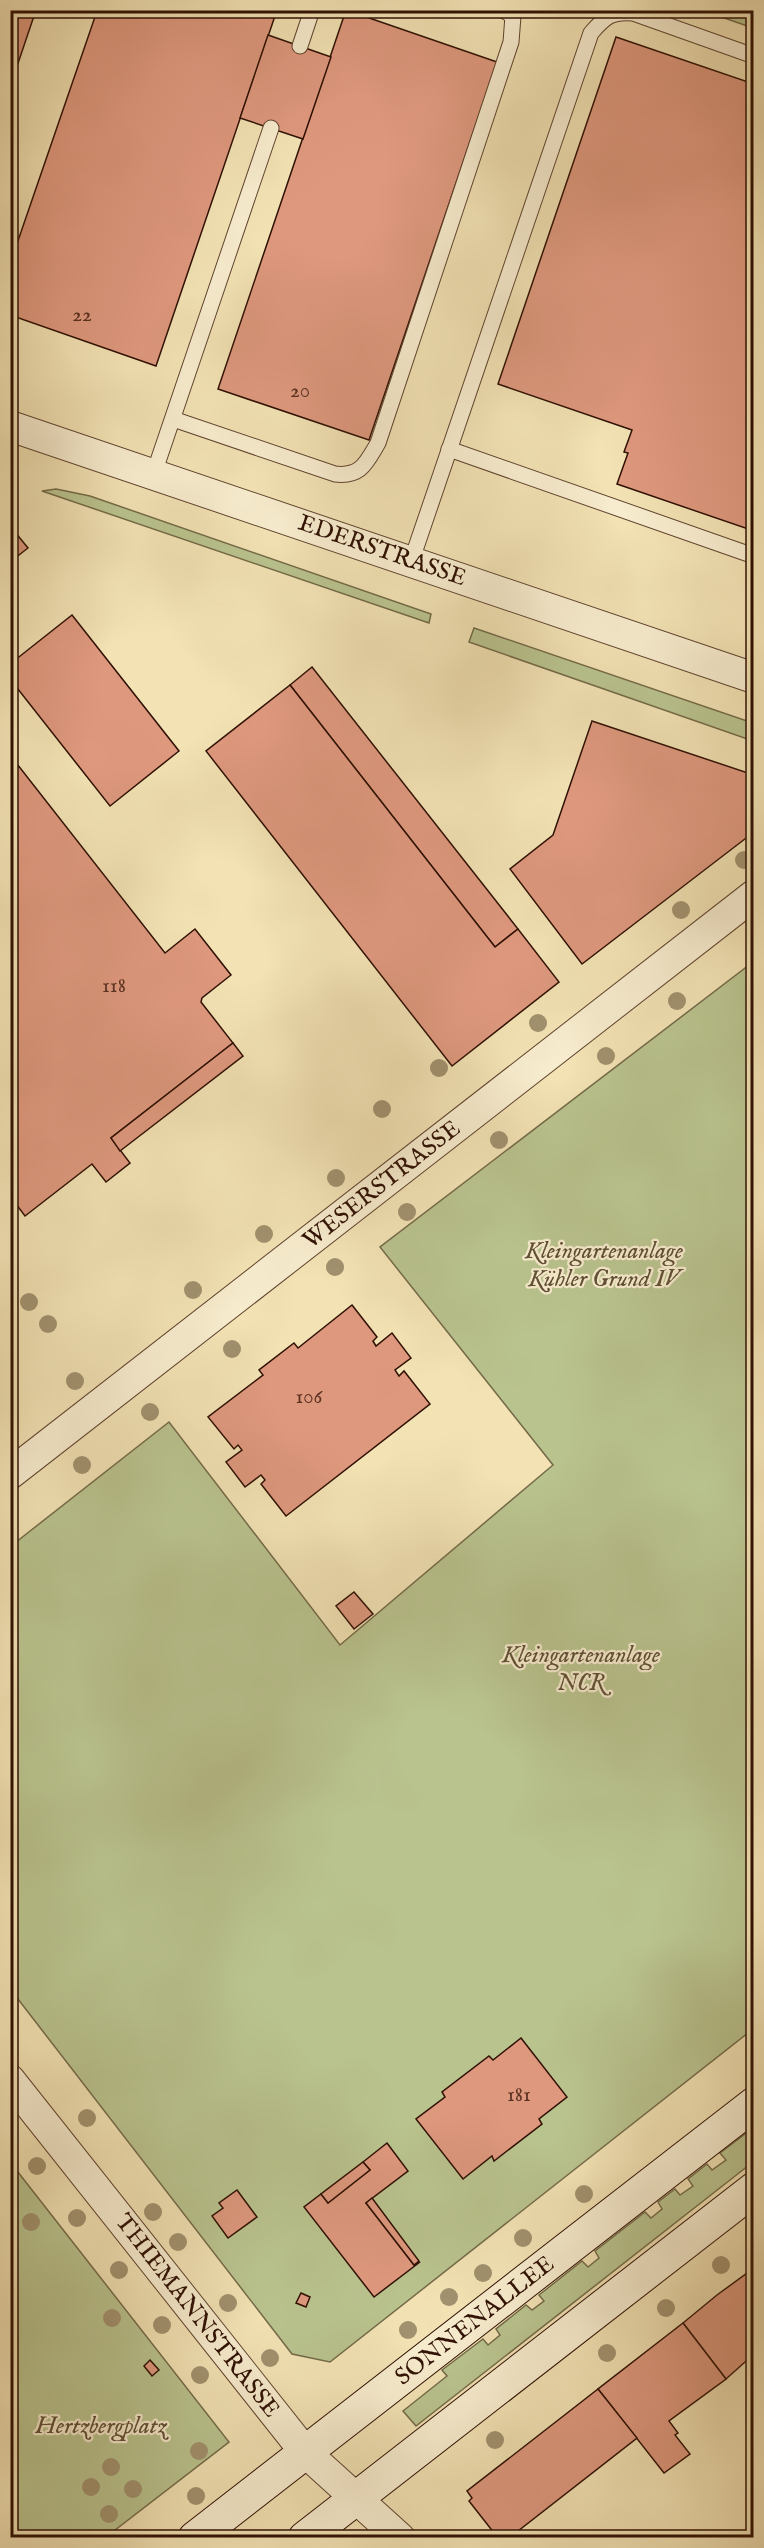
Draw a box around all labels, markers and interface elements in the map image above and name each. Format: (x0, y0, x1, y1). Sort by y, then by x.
house number: 22 (72, 302, 92, 329)
house number: 20 (290, 378, 310, 405)
street label: EDERSTRASSE (294, 508, 470, 594)
house number: 118 (102, 973, 126, 1000)
street label: WESERSTRASSE (297, 1114, 467, 1256)
park label: Kleingartenanlage Kühler Grund IV (524, 1236, 684, 1295)
house number: 106 (296, 1384, 324, 1411)
park label: Kleingartenanlage NCR (501, 1640, 660, 1699)
house number: 181 (507, 2082, 531, 2109)
street label: THIEMANNSTRASSE (108, 2208, 286, 2424)
street label: SONNENALLEE (389, 2249, 561, 2393)
park label: Hertzbergplatz (35, 2411, 169, 2442)

